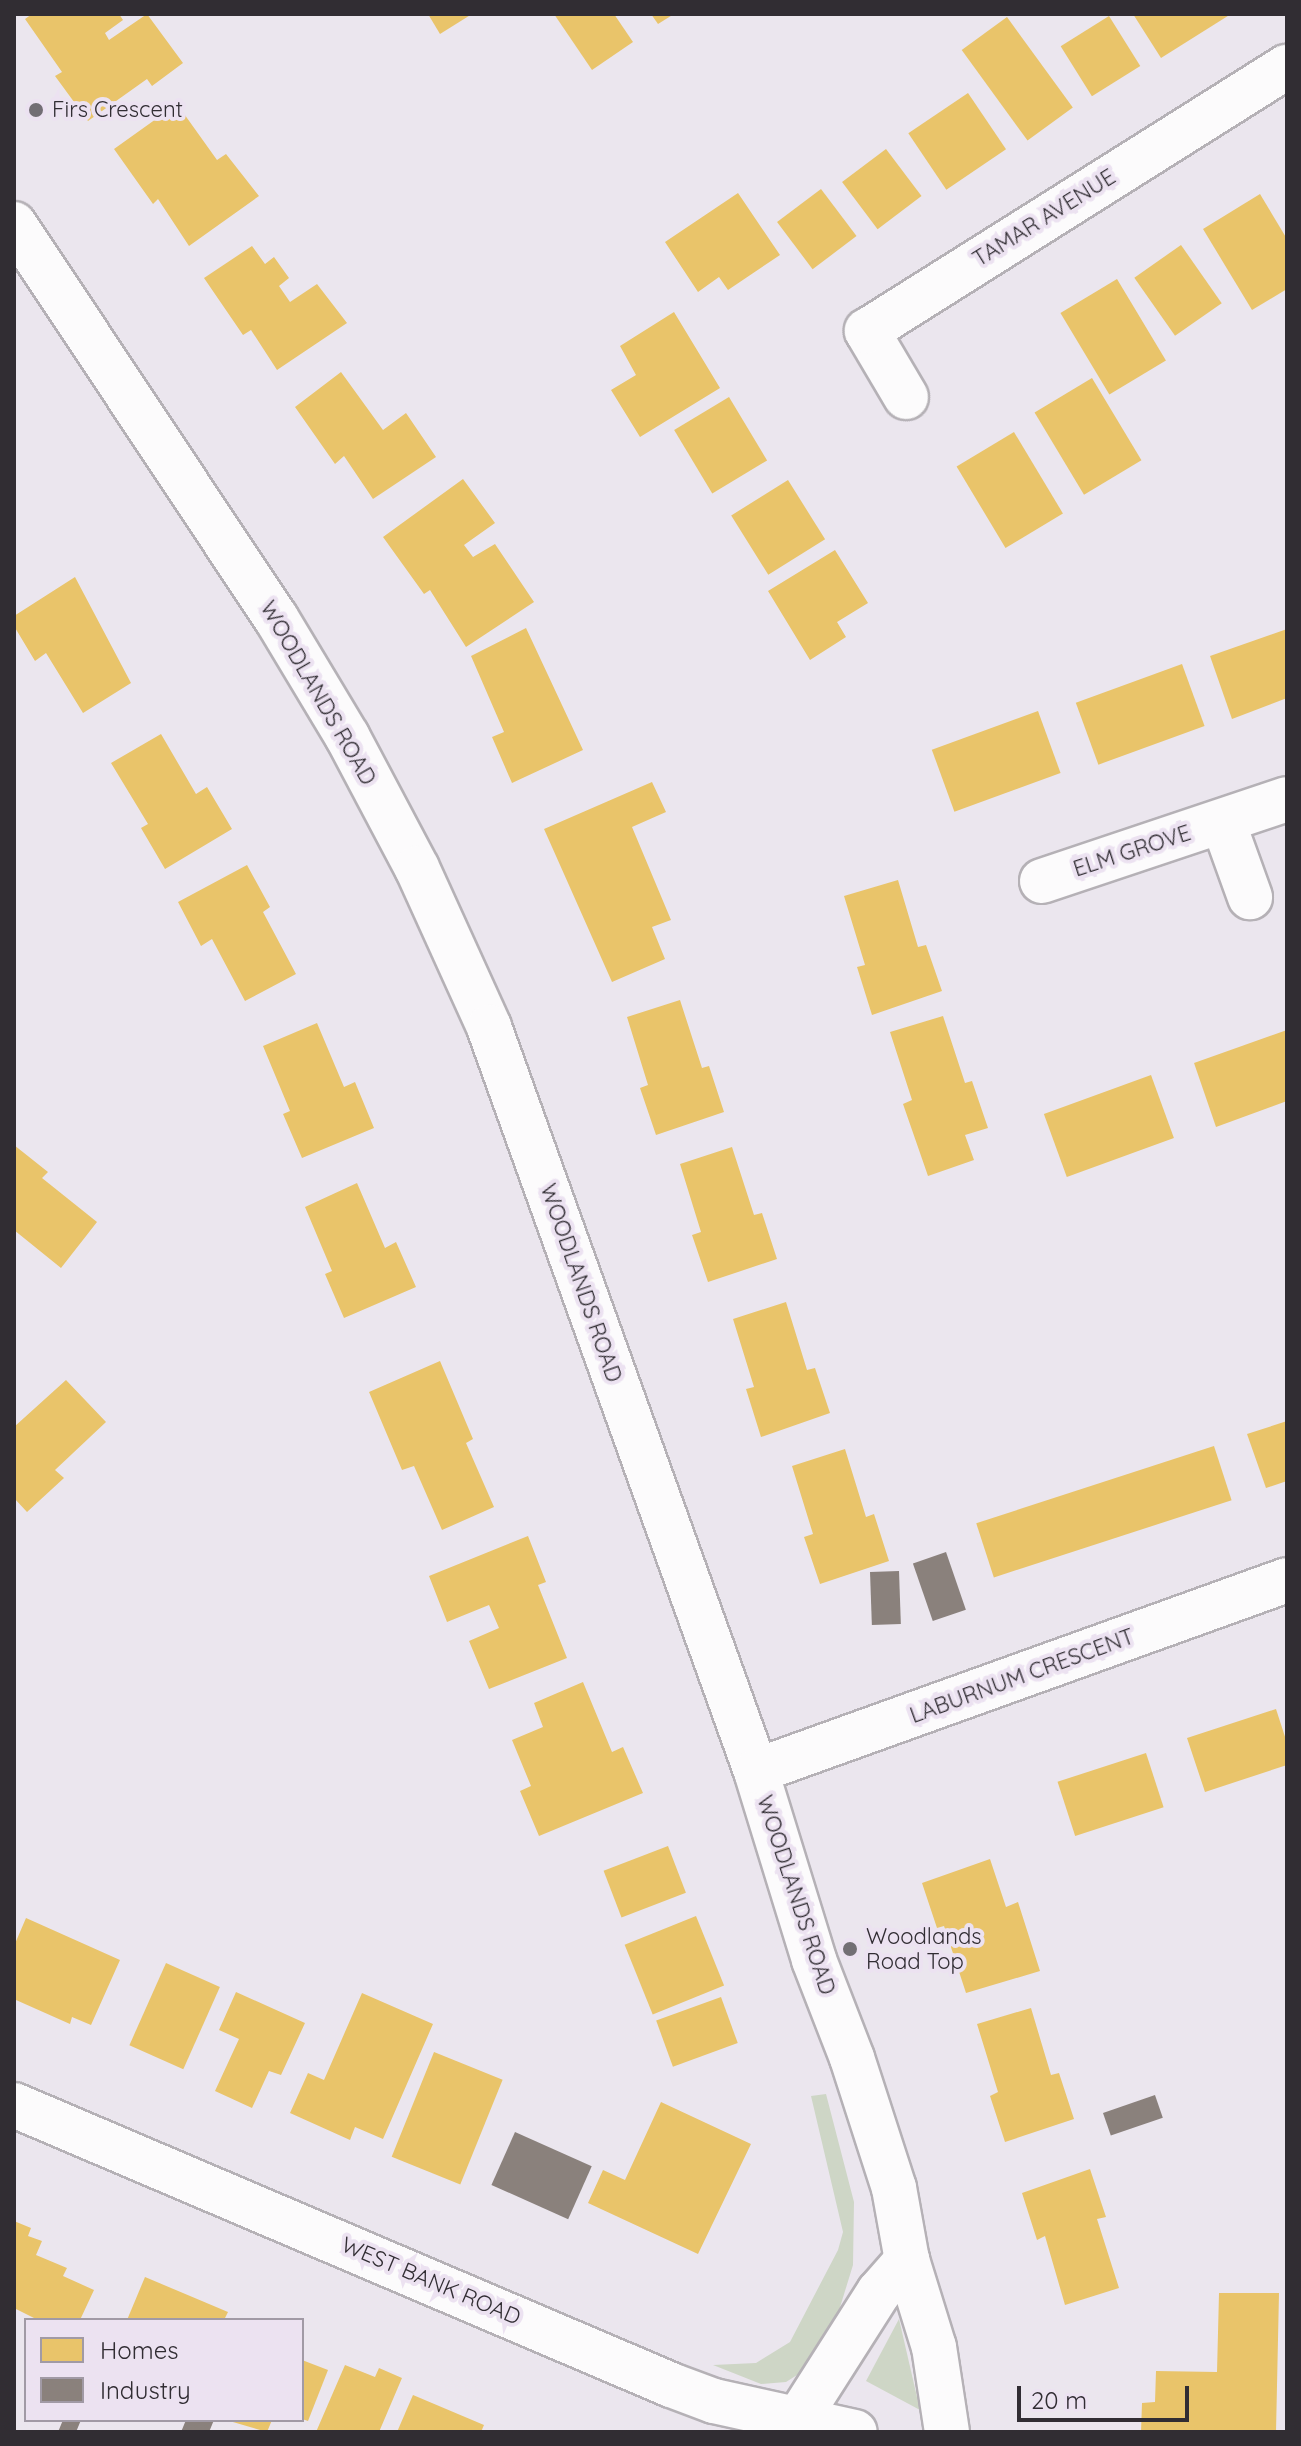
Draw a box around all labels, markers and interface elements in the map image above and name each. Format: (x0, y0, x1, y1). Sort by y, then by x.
place label: Firs Crescent (52, 97, 183, 123)
marker: Firs Crescent (27, 101, 45, 119)
street label: TAMAR AVENUE (968, 164, 1120, 272)
street label: WOODLANDS ROAD (255, 596, 381, 790)
street label: ELM GROVE (1070, 820, 1194, 882)
street label: WOODLANDS ROAD (535, 1180, 627, 1386)
street label: LABURNUM CRESCENT (906, 1623, 1138, 1729)
street label: WOODLANDS ROAD (751, 1792, 841, 1998)
place label: Woodlands Road Top (866, 1923, 982, 1974)
marker: Woodlands Road Top (841, 1940, 859, 1958)
street label: WEST BANK ROAD (337, 2231, 525, 2331)
legend (24, 2318, 304, 2422)
text: Homes (100, 2335, 178, 2365)
scale bar (1021, 2370, 1193, 2420)
text: Industry (100, 2375, 191, 2405)
text: 20 m (1031, 2385, 1087, 2415)

